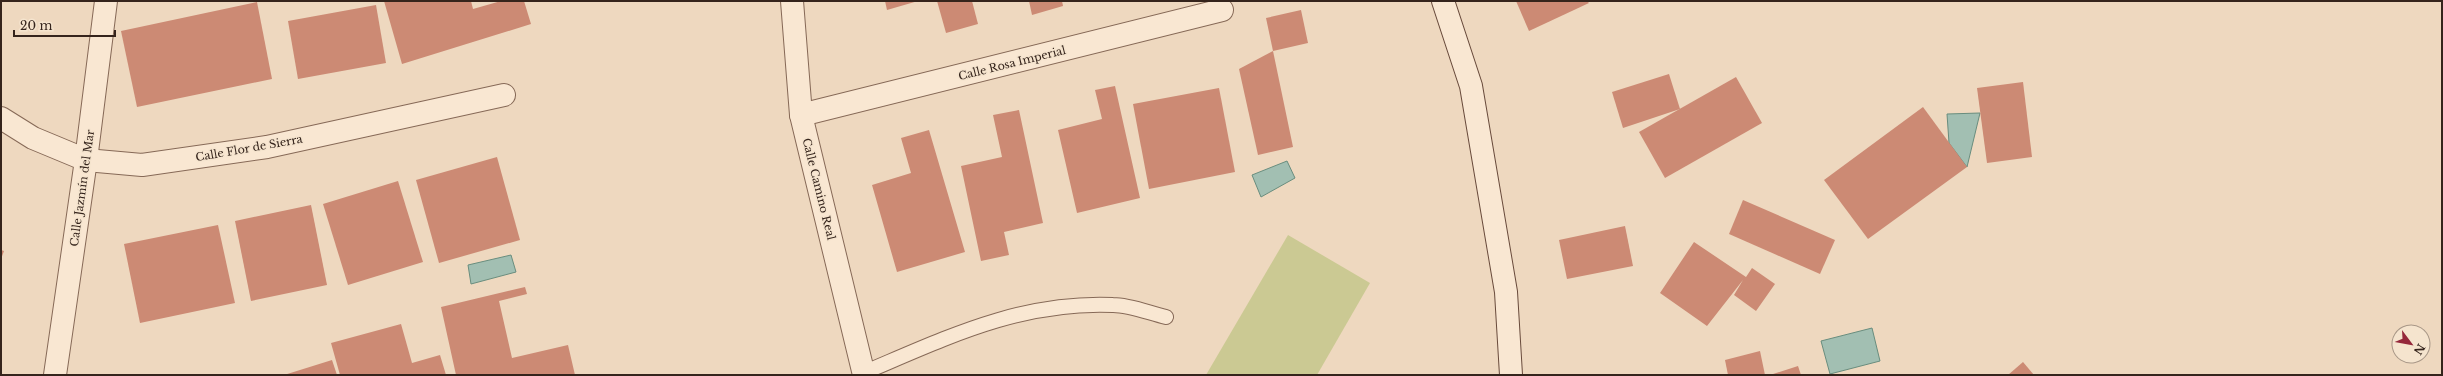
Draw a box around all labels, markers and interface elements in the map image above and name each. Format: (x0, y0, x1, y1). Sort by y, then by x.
scale bar (14, 12, 115, 38)
text: 20 m (20, 18, 52, 33)
street label: Calle Rosa Imperial (957, 43, 1068, 83)
street label: Calle Jazmín del Mar (67, 128, 97, 247)
street label: Calle Flor de Sierra (194, 132, 304, 164)
street label: Calle Camino Real (800, 137, 839, 242)
north arrow (2391, 324, 2431, 364)
text: N (2410, 341, 2428, 358)

